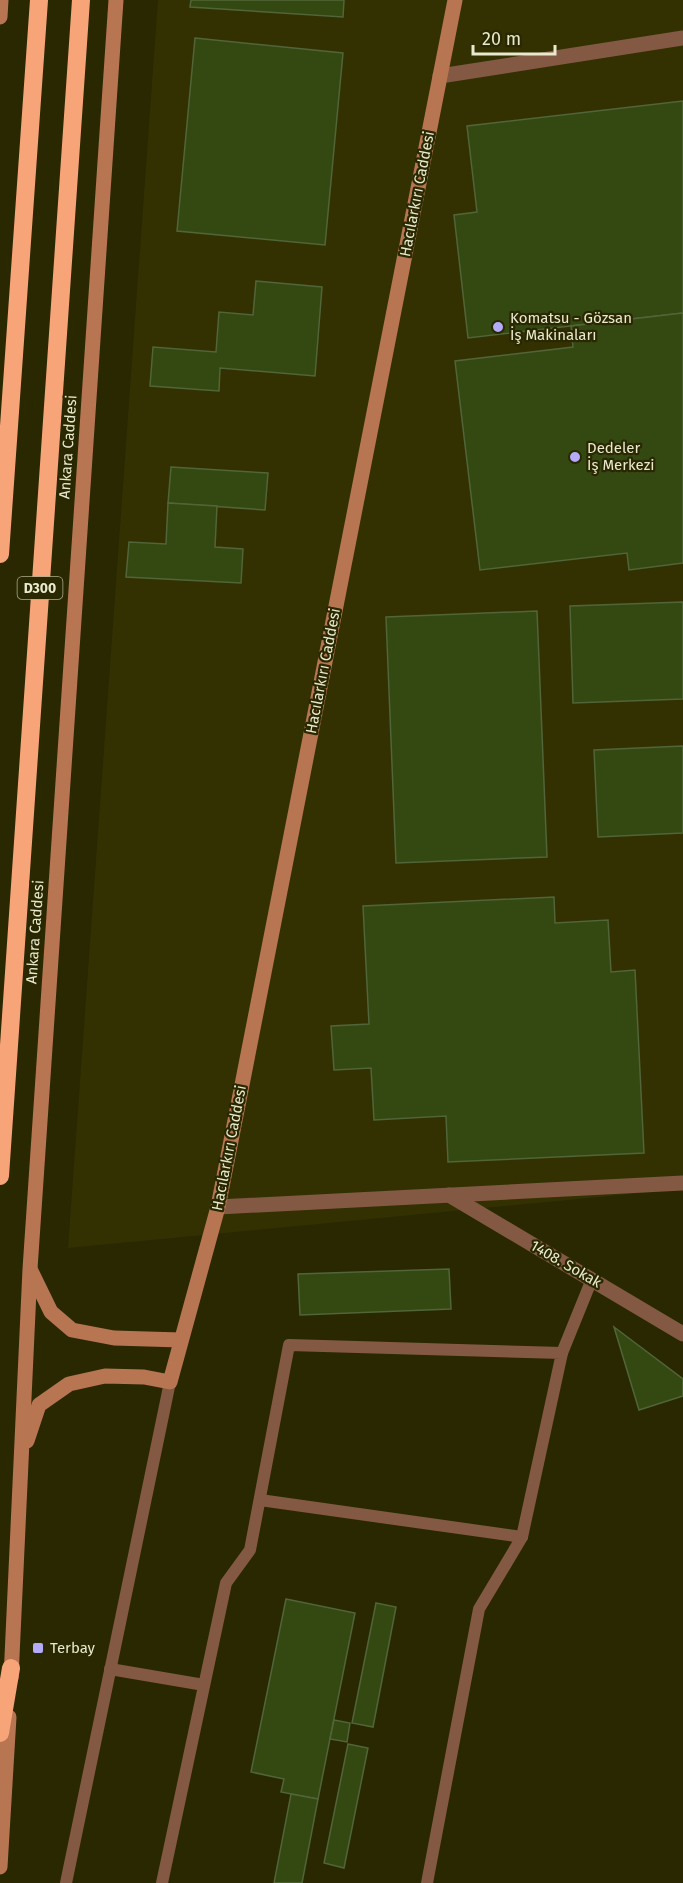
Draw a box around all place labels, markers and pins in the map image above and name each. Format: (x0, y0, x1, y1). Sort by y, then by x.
place label: Komatsu - Gözsan İş Makinaları (510, 309, 632, 344)
marker: Komatsu - Gözsan İş Makinaları (491, 320, 505, 334)
place label: Dedeler İş Merkezi (587, 439, 654, 474)
marker: Dedeler İş Merkezi (568, 450, 582, 464)
place label: Terbay (50, 1639, 96, 1657)
marker: Terbay (31, 1641, 45, 1655)

